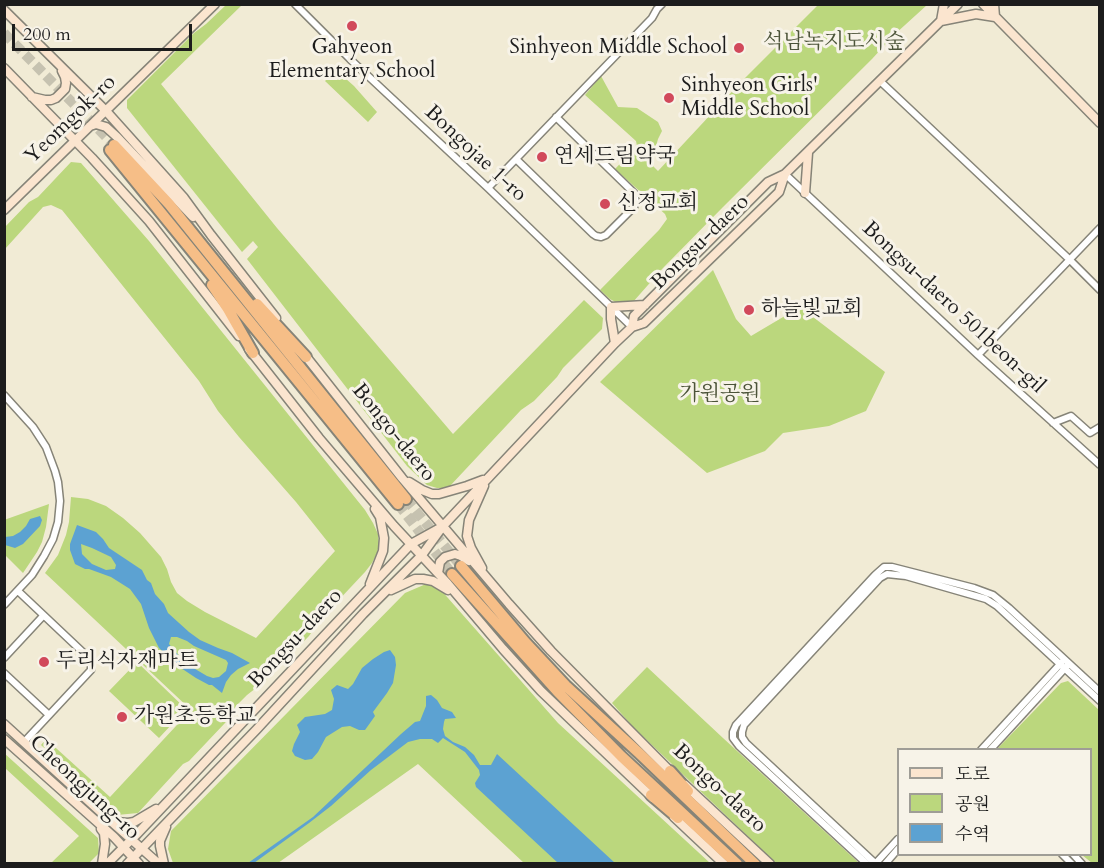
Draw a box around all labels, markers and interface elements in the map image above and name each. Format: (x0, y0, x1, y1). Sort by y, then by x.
scale bar (15, 12, 195, 50)
marker: Gahyeon Elementary School (345, 19, 359, 33)
text: 200 m (23, 22, 71, 47)
park label: 석남녹지도시숲 (763, 30, 905, 56)
place label: Gahyeon Elementary School (269, 35, 435, 85)
place label: Sinhyeon Middle School (509, 35, 727, 61)
marker: Sinhyeon Middle School (732, 41, 746, 55)
street label: Yeomgok-ro (20, 70, 122, 170)
place label: Sinhyeon Girls' Middle School (681, 73, 818, 123)
marker: Sinhyeon Girls' Middle School (662, 91, 676, 105)
street label: Bongojae 1-ro (419, 100, 531, 208)
place label: 연세드림약국 (554, 144, 676, 170)
marker: 연세드림약국 (535, 150, 549, 164)
street label: Bongsu-daero (647, 190, 755, 296)
place label: 신정교회 (617, 191, 698, 217)
marker: 신정교회 (598, 197, 612, 211)
street label: Bongsu-daero 501beon-gil (856, 217, 1050, 399)
place label: 하늘빛교회 (761, 297, 862, 323)
marker: 하늘빛교회 (742, 303, 756, 317)
street label: Bongo-daero (346, 379, 440, 487)
park label: 가원공원 (679, 382, 761, 408)
street label: Bongsu-daero (244, 584, 348, 694)
place label: 두리식자재마트 (56, 649, 198, 675)
marker: 두리식자재마트 (37, 655, 51, 669)
place label: 가원초등학교 (134, 704, 256, 730)
marker: 가원초등학교 (115, 710, 129, 724)
street label: Cheongjung-ro (24, 730, 144, 846)
street label: Bongo-daero (667, 739, 771, 839)
legend (897, 748, 1092, 856)
text: 도로 (955, 762, 990, 787)
text: 공원 (955, 792, 990, 817)
text: 수역 (955, 822, 990, 847)

